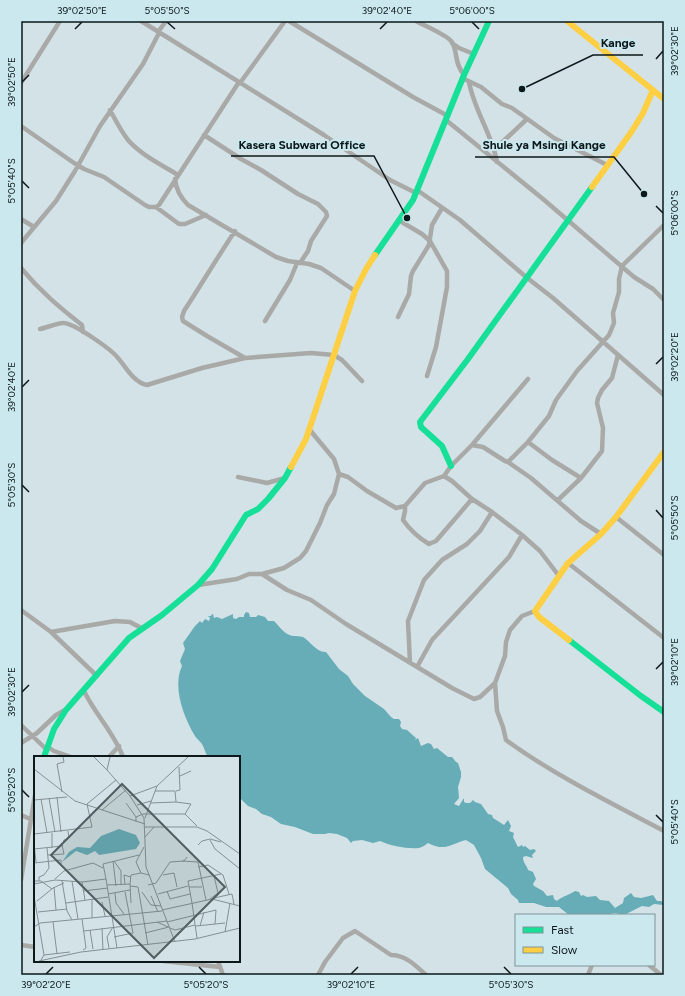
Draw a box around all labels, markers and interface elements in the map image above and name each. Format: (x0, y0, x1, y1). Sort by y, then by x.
text: 39°02'50"E (57, 4, 107, 17)
text: 5°05'50"S (144, 4, 190, 17)
text: 39°02'40"E (362, 4, 412, 17)
text: 5°06'00"S (449, 4, 495, 17)
text: 39°02'30"E (668, 26, 681, 76)
callout: Kange (593, 31, 643, 55)
text: Kange (601, 36, 636, 50)
text: 39°02'50"E (5, 57, 18, 107)
callout: Kasera Subward Office (231, 132, 374, 156)
callout: Shule ya Msingi Kange (475, 133, 614, 157)
text: Kasera Subward Office (238, 138, 366, 152)
text: Shule ya Msingi Kange (482, 138, 606, 152)
text: 5°05'40"S (5, 158, 18, 204)
text: 5°06'00"S (668, 190, 681, 236)
text: 39°02'20"E (668, 332, 681, 382)
text: 39°02'40"E (5, 362, 18, 412)
text: 5°05'30"S (5, 463, 18, 507)
text: 5°05'50"S (668, 495, 681, 541)
text: 39°02'10"E (668, 638, 681, 686)
text: 39°02'30"E (5, 667, 18, 717)
inset map (34, 756, 240, 962)
text: 5°05'20"S (5, 768, 18, 812)
text: 5°05'40"S (668, 799, 681, 845)
legend (515, 914, 655, 966)
text: Fast (551, 923, 574, 937)
text: Slow (551, 943, 578, 957)
text: 39°02'20"E (21, 978, 71, 991)
text: 5°05'20"S (184, 978, 228, 991)
text: 39°02'10"E (327, 978, 375, 991)
text: 5°05'30"S (489, 978, 533, 991)

